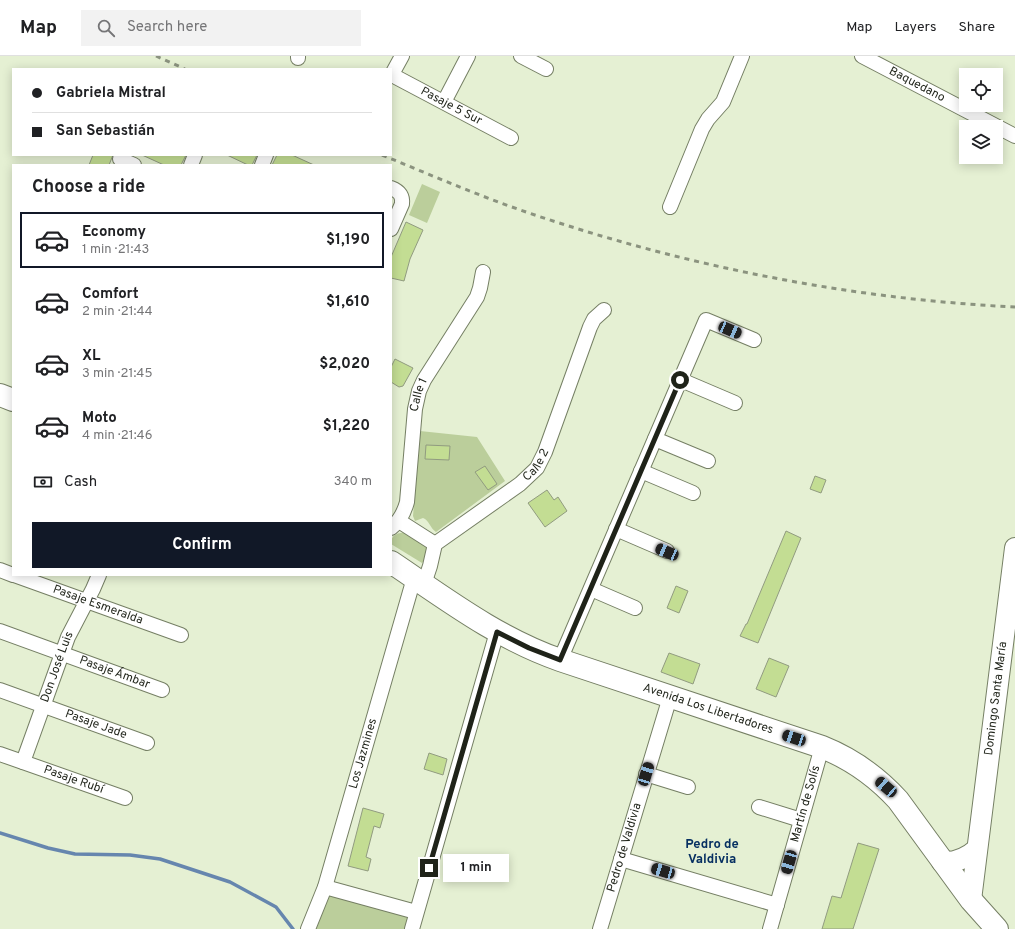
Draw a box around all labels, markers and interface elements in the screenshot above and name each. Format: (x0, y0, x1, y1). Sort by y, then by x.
search box (81, 10, 361, 46)
text: Map (20, 16, 57, 40)
icon: search (95, 17, 117, 39)
text: Search here (127, 18, 207, 37)
text: Map (846, 19, 872, 36)
text: Layers (894, 19, 936, 36)
text: Share (958, 19, 995, 36)
street label: Baquedano (886, 63, 948, 106)
map controls (959, 68, 1003, 164)
button: locate (959, 68, 1003, 112)
text: Gabriela Mistral (56, 84, 166, 103)
street label: Pasaje 5 Sur (418, 84, 485, 129)
button: layers (959, 120, 1003, 164)
text: San Sebastián (56, 122, 155, 141)
text: Choose a ride (32, 176, 145, 199)
icon: car (34, 222, 70, 258)
text: Economy (82, 223, 146, 242)
text: $1,190 (326, 231, 370, 250)
text: 1 min · 21:43 (82, 242, 149, 258)
icon: car (34, 284, 70, 320)
text: Comfort (82, 285, 139, 304)
text: $1,610 (326, 293, 370, 312)
text: 2 min · 21:44 (82, 304, 153, 320)
car (717, 320, 743, 340)
icon: car (34, 346, 70, 382)
text: XL (82, 347, 100, 366)
text: $2,020 (319, 355, 370, 374)
text: 3 min · 21:45 (82, 366, 153, 382)
route start (671, 371, 689, 389)
street label: Calle 1 (407, 376, 432, 413)
icon: car (34, 408, 70, 444)
text: Moto (82, 409, 117, 428)
text: $1,220 (323, 417, 370, 436)
text: 4 min · 21:46 (82, 428, 152, 444)
street label: Calle 2 (520, 446, 553, 485)
icon: cash (32, 471, 54, 493)
text: Cash (64, 473, 97, 492)
text: 340 m (334, 474, 372, 490)
button: Confirm (32, 522, 372, 568)
car (654, 542, 680, 562)
street label: Pasaje Esmeralda (50, 582, 145, 629)
street label: Don José Luis (37, 629, 78, 705)
street label: Domingo Santa María (981, 641, 1011, 756)
street label: Pasaje Ámbar (77, 653, 152, 693)
street label: Avenida Los Libertadores (641, 680, 775, 738)
street label: Pasaje Jade (63, 706, 129, 743)
street label: Los Jazmines (346, 717, 381, 791)
car (781, 729, 807, 747)
car (637, 761, 655, 787)
street label: Pasaje Rubí (41, 762, 107, 798)
street label: Martín de Solís (787, 764, 824, 844)
car (873, 775, 899, 799)
street label: Pedro de Valdivia (604, 801, 646, 894)
district label: Pedro de Valdivia (685, 837, 739, 868)
car (780, 849, 798, 875)
callout: 1 min (443, 854, 509, 882)
route end (420, 859, 438, 877)
text: 1 min (460, 860, 492, 876)
car (650, 862, 676, 880)

